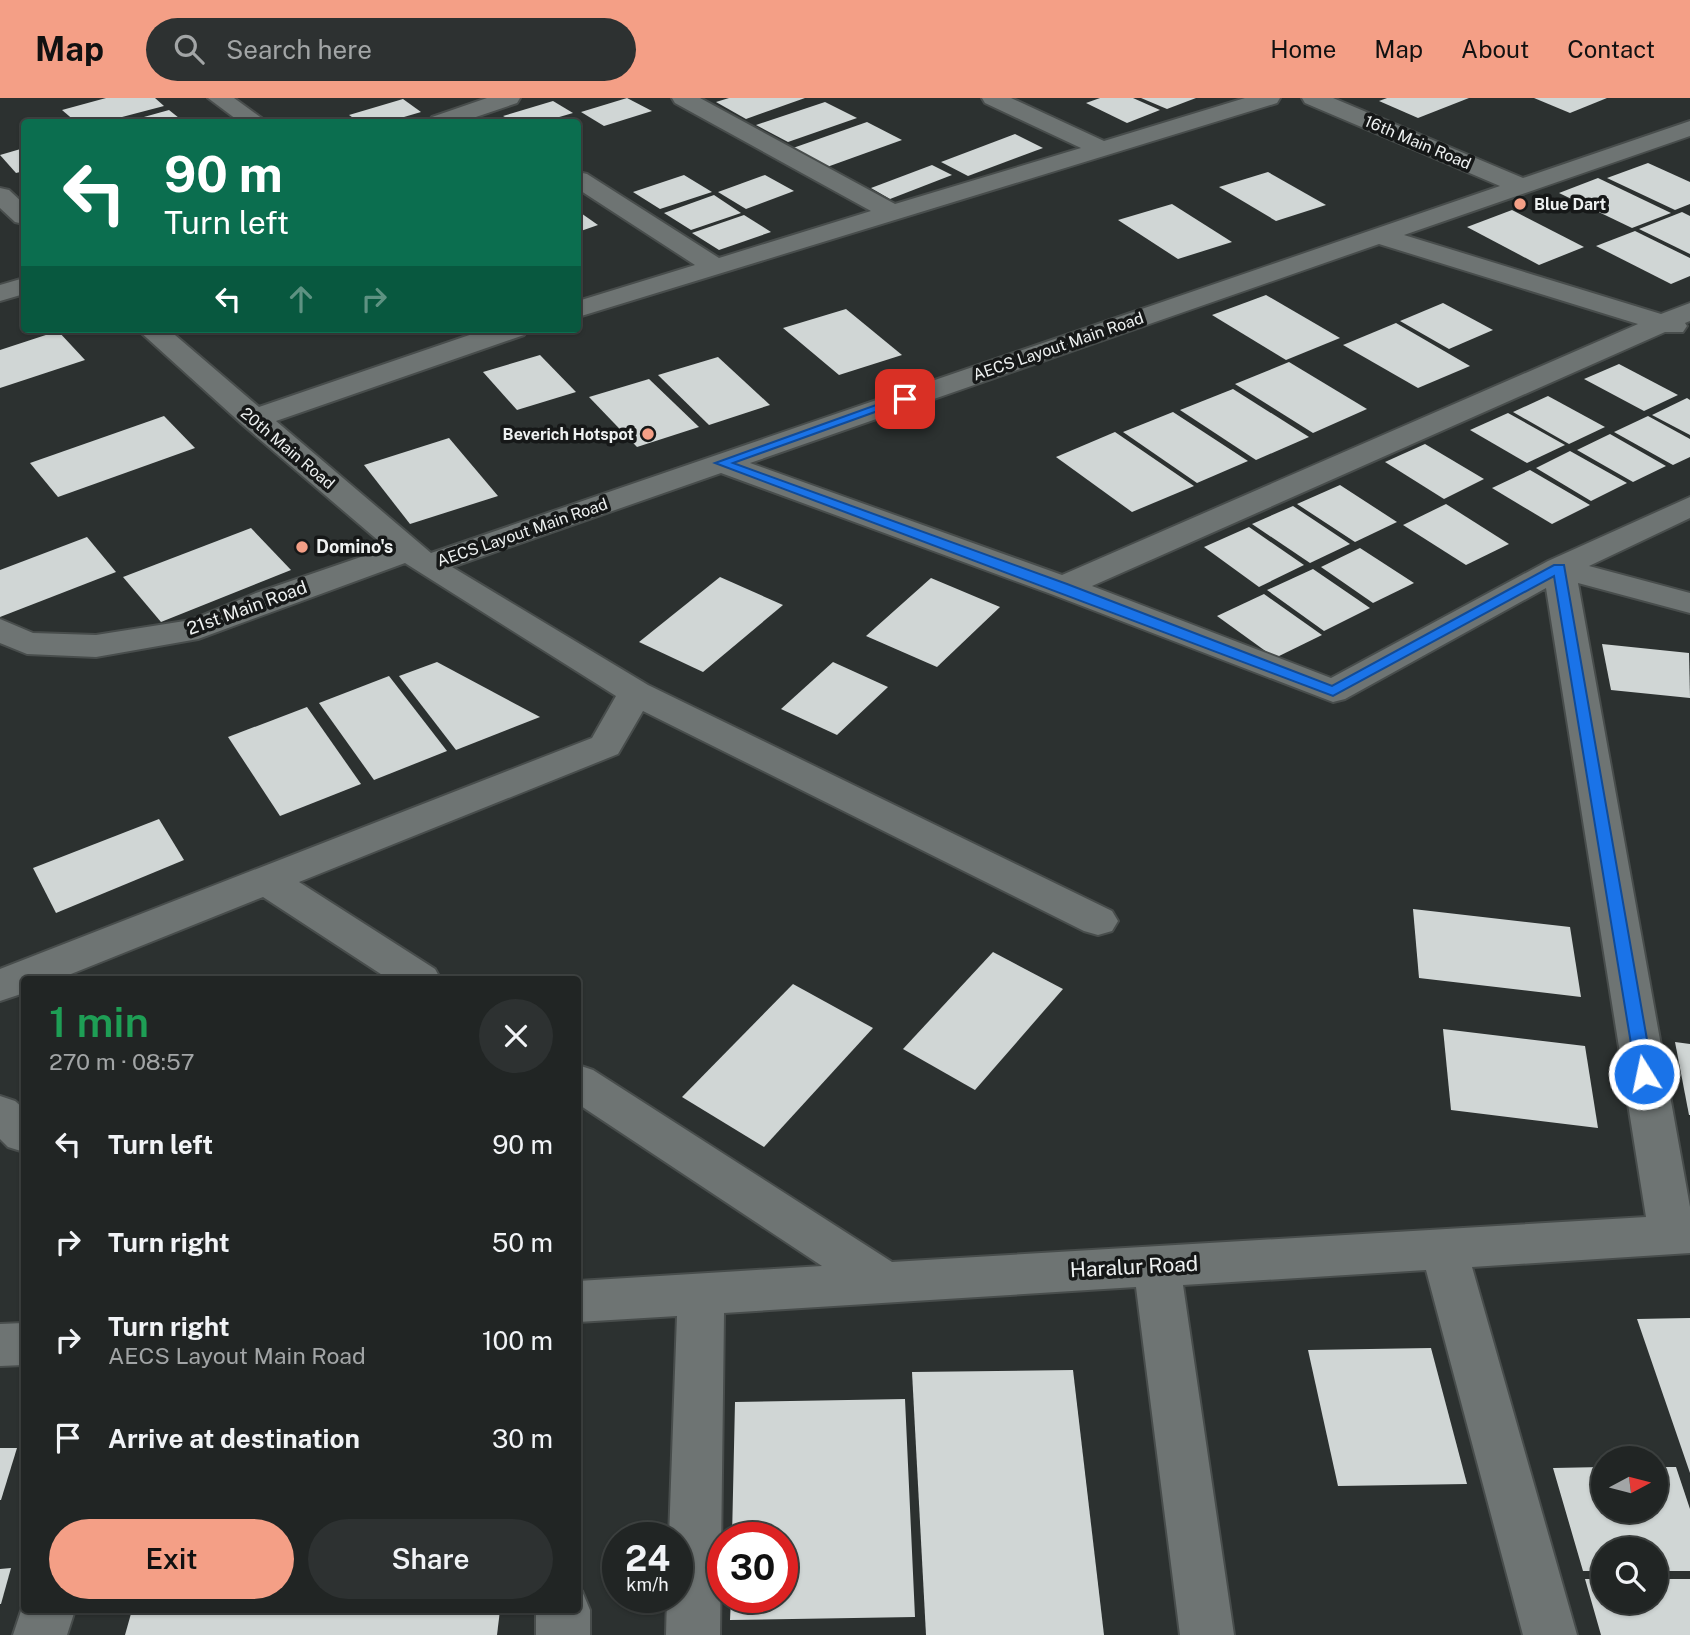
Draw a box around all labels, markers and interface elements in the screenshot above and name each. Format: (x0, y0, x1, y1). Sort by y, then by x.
search box (146, 18, 636, 81)
text: Map (35, 30, 104, 68)
icon: search (170, 30, 208, 68)
text: Search here (226, 34, 372, 65)
text: Home (1270, 35, 1336, 63)
text: Map (1374, 35, 1423, 63)
text: About (1461, 35, 1529, 63)
text: Contact (1567, 35, 1655, 63)
street label: 16th Main Road (1362, 111, 1474, 173)
text: 90 m (164, 145, 283, 203)
icon: left (49, 147, 140, 238)
place label: Blue Dart (1534, 195, 1606, 214)
marker: Blue Dart (1512, 196, 1528, 212)
text: Turn left (164, 204, 289, 241)
icon: left (209, 280, 247, 318)
icon: ahead (282, 280, 320, 318)
icon: right (355, 280, 393, 318)
street label: AECS Layout Main Road (970, 308, 1146, 385)
pin (875, 369, 935, 429)
icon: arrive (886, 380, 924, 418)
street label: 20th Main Road (237, 404, 338, 493)
place label: Beverich Hotspot (503, 425, 634, 444)
marker: Beverich Hotspot (640, 426, 656, 442)
street label: AECS Layout Main Road (434, 494, 610, 571)
place label: Domino's (316, 536, 393, 557)
marker: Domino's (294, 539, 310, 555)
street label: 21st Main Road (184, 576, 310, 639)
text: 1 min (49, 997, 149, 1046)
button: close (479, 999, 553, 1073)
position arrow (1607, 1037, 1681, 1111)
text: 270 m · 08:57 (49, 1048, 194, 1075)
icon: left (49, 1125, 87, 1163)
text: Turn left (108, 1129, 213, 1160)
text: 90 m (492, 1129, 553, 1160)
icon: right (49, 1223, 87, 1261)
text: Turn right (108, 1227, 230, 1258)
text: 50 m (492, 1227, 553, 1258)
street label: Haralur Road (1069, 1251, 1199, 1282)
text: Turn right (108, 1311, 230, 1342)
icon: right (49, 1321, 87, 1359)
text: 100 m (482, 1325, 553, 1356)
text: AECS Layout Main Road (108, 1342, 366, 1369)
icon: arrive (49, 1419, 87, 1457)
text: Arrive at destination (108, 1423, 360, 1454)
text: 30 m (492, 1423, 553, 1454)
north arrow (1591, 1446, 1668, 1522)
map controls (1591, 1446, 1668, 1614)
button: Exit (49, 1519, 294, 1599)
button: Share (308, 1519, 553, 1599)
speed limit sign: 30 (707, 1522, 798, 1613)
button: search (1591, 1537, 1668, 1614)
text: 24 (625, 1538, 670, 1579)
text: km/h (626, 1574, 669, 1595)

